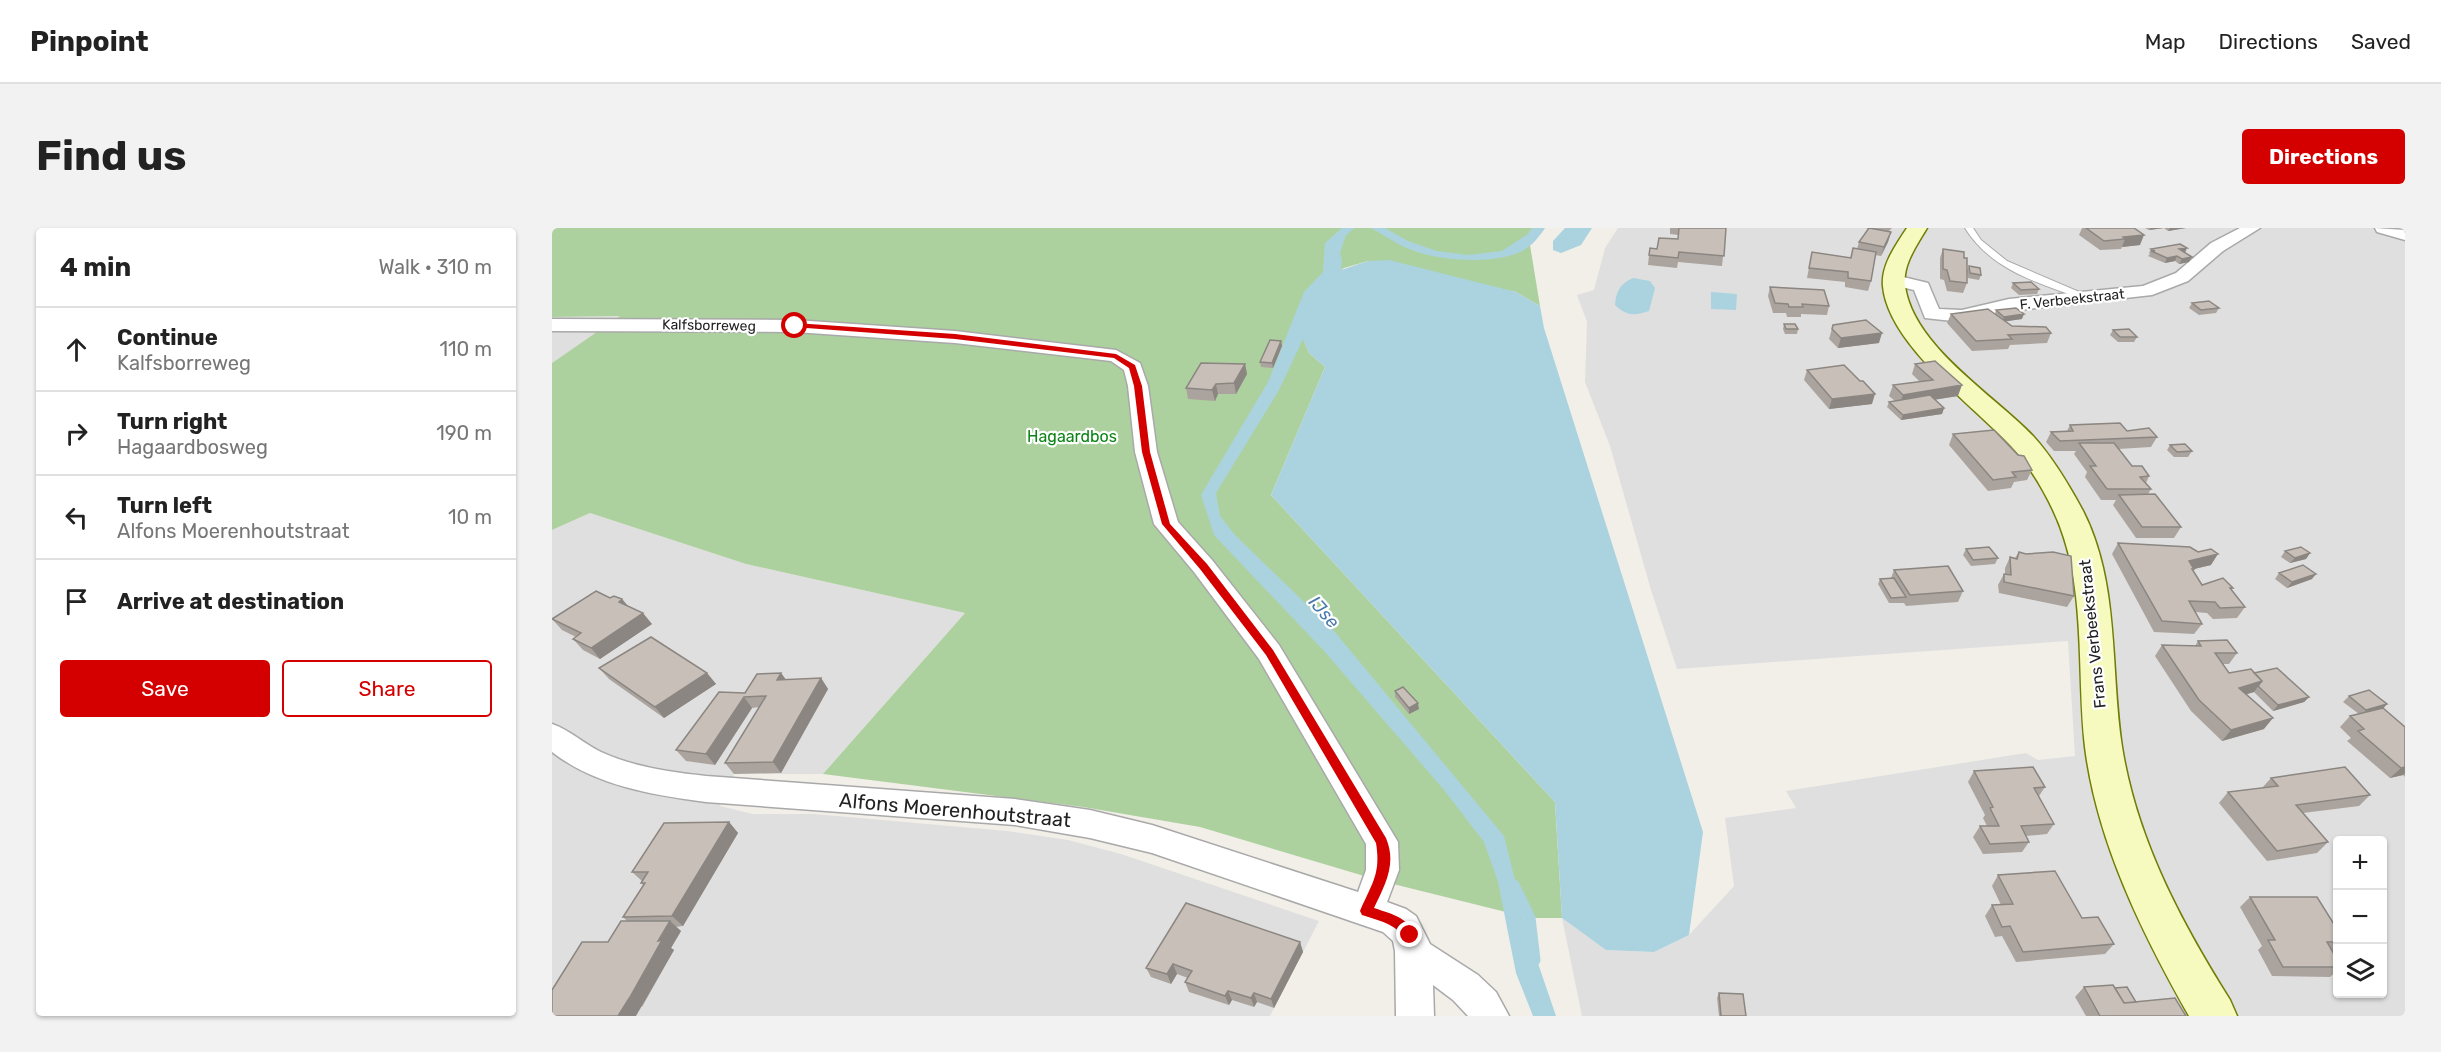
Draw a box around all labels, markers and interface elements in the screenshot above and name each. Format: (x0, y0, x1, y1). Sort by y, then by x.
text: Pinpoint (30, 25, 149, 58)
text: Map (2145, 29, 2186, 54)
text: Directions (2219, 29, 2318, 54)
text: Saved (2351, 29, 2411, 54)
button: Directions (2242, 129, 2405, 184)
text: Find us (36, 131, 187, 181)
text: 4 min (60, 252, 131, 283)
text: Walk · 310 m (378, 255, 492, 279)
street label: F. Verbeekstraat (2019, 285, 2126, 313)
route start (781, 312, 807, 338)
street label: Kalfsborreweg (662, 316, 756, 335)
text: Continue (117, 324, 218, 351)
icon: ahead (60, 333, 93, 366)
text: 110 m (440, 337, 492, 361)
text: Kalfsborreweg (117, 351, 251, 375)
text: Turn right (117, 408, 227, 435)
icon: right (60, 417, 93, 450)
text: 190 m (436, 421, 492, 445)
park label: Hagaardbos (1027, 427, 1117, 446)
text: Hagaardbosweg (117, 435, 268, 459)
text: Turn left (117, 492, 212, 519)
icon: left (60, 501, 93, 534)
text: 10 m (448, 505, 492, 529)
text: Alfons Moerenhoutstraat (117, 519, 350, 543)
street label: Frans Verbeekstraat (2075, 559, 2110, 709)
icon: arrive (60, 585, 93, 618)
text: Arrive at destination (117, 588, 344, 615)
water label: IJse (1304, 591, 1344, 633)
button: Save (60, 660, 270, 717)
button: Share (282, 660, 492, 717)
street label: Alfons Moerenhoutstraat (838, 788, 1072, 832)
map controls (2333, 836, 2387, 998)
button: + (2333, 836, 2387, 890)
button: − (2333, 890, 2387, 944)
route end (1396, 921, 1422, 947)
button: layers (2333, 944, 2387, 998)

